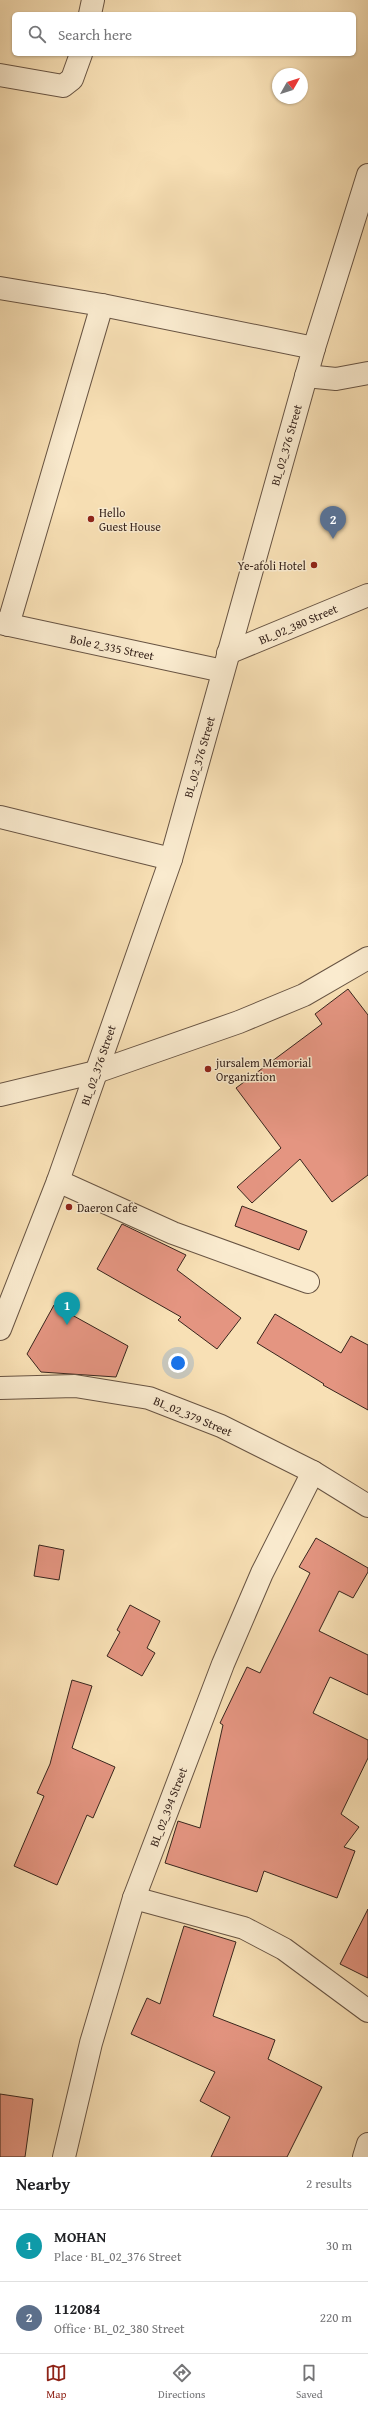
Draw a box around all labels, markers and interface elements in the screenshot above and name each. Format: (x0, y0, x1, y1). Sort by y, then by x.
search box (12, 12, 356, 56)
icon: search (26, 23, 48, 45)
text: Search here (58, 24, 132, 45)
north arrow (272, 68, 308, 104)
street label: BL_02_376 Street (266, 402, 306, 488)
place label: Hello Guest House (99, 504, 161, 535)
pin: 2 (320, 506, 346, 539)
marker: Hello Guest House (86, 514, 96, 524)
place label: Ye-afoli Hotel (237, 557, 307, 574)
marker: Ye-afoli Hotel (309, 560, 319, 570)
street label: BL_02_380 Street (256, 599, 341, 648)
street label: Bole 2_335 Street (68, 630, 156, 664)
street label: BL_02_376 Street (179, 714, 219, 800)
street label: BL_02_376 Street (76, 1022, 120, 1107)
place label: jursalem Memorial Organiztion (214, 1054, 312, 1085)
marker: jursalem Memorial Organiztion (203, 1064, 213, 1074)
place label: Daeron Cafe (77, 1199, 138, 1216)
marker: Daeron Cafe (64, 1202, 74, 1212)
pin: 1 (54, 1292, 80, 1325)
your location (168, 1353, 188, 1373)
street label: BL_02_379 Street (151, 1392, 236, 1441)
street label: BL_02_394 Street (145, 1764, 191, 1849)
text: Nearby (16, 2171, 70, 2196)
text: 2 results (306, 2174, 352, 2193)
text: MOHAN (54, 2226, 106, 2247)
text: 1 (26, 2236, 32, 2255)
text: 30 m (326, 2236, 352, 2255)
text: Place · BL_02_376 Street (54, 2247, 182, 2266)
text: 112084 (54, 2298, 101, 2319)
text: 2 (26, 2308, 32, 2327)
text: 220 m (320, 2308, 352, 2327)
text: Office · BL_02_380 Street (54, 2319, 185, 2338)
tab: Map (45, 2362, 67, 2402)
tab: Directions (158, 2362, 205, 2402)
tab: Saved (296, 2362, 323, 2402)

